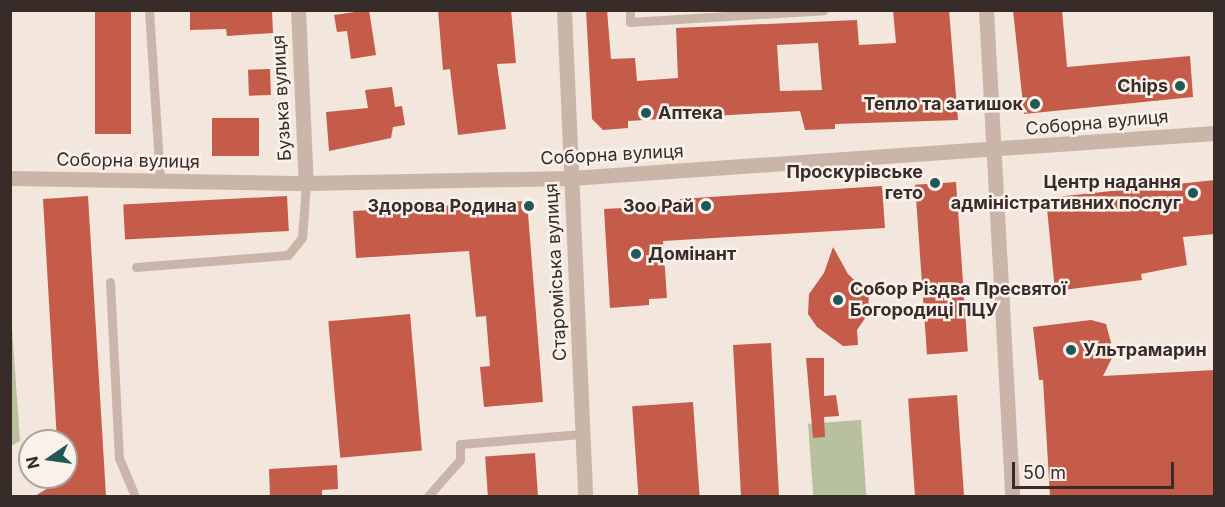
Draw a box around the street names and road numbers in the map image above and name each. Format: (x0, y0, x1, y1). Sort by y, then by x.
street label: Бузька вулиця (268, 34, 296, 162)
street label: Соборна вулиця (1025, 106, 1169, 140)
street label: Соборна вулиця (540, 140, 684, 170)
street label: Соборна вулиця (56, 149, 200, 173)
street label: Староміська вулиця (541, 182, 571, 362)

